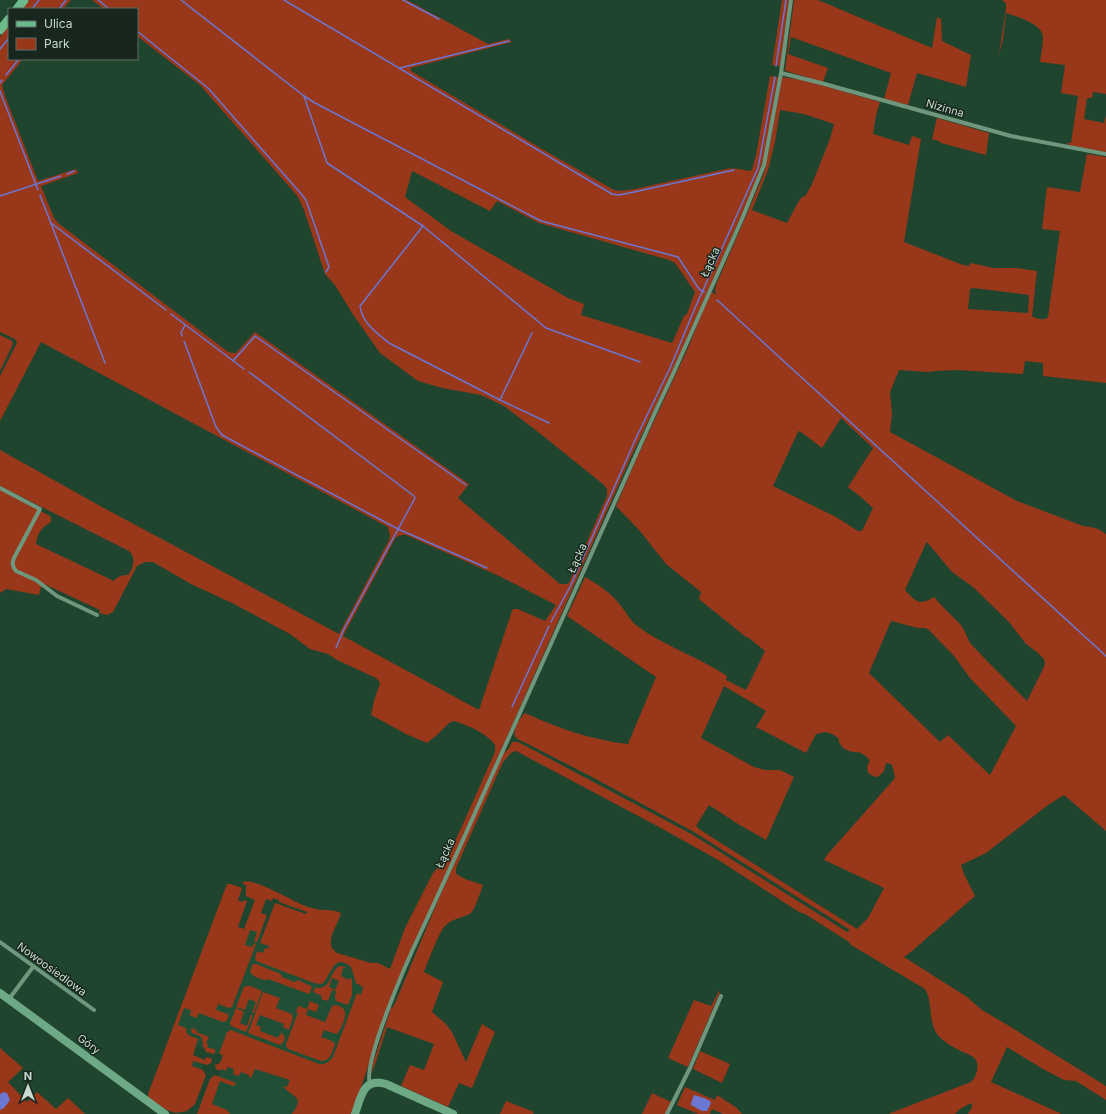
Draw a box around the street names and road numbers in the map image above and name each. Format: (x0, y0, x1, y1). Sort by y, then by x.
street label: Nizinna (924, 96, 966, 120)
street label: Łącka (697, 245, 723, 279)
street label: Łącka (564, 541, 590, 575)
street label: Łącka (432, 836, 458, 870)
street label: Nowoosiedlowa (14, 939, 90, 999)
street label: Góry (75, 1031, 103, 1057)

